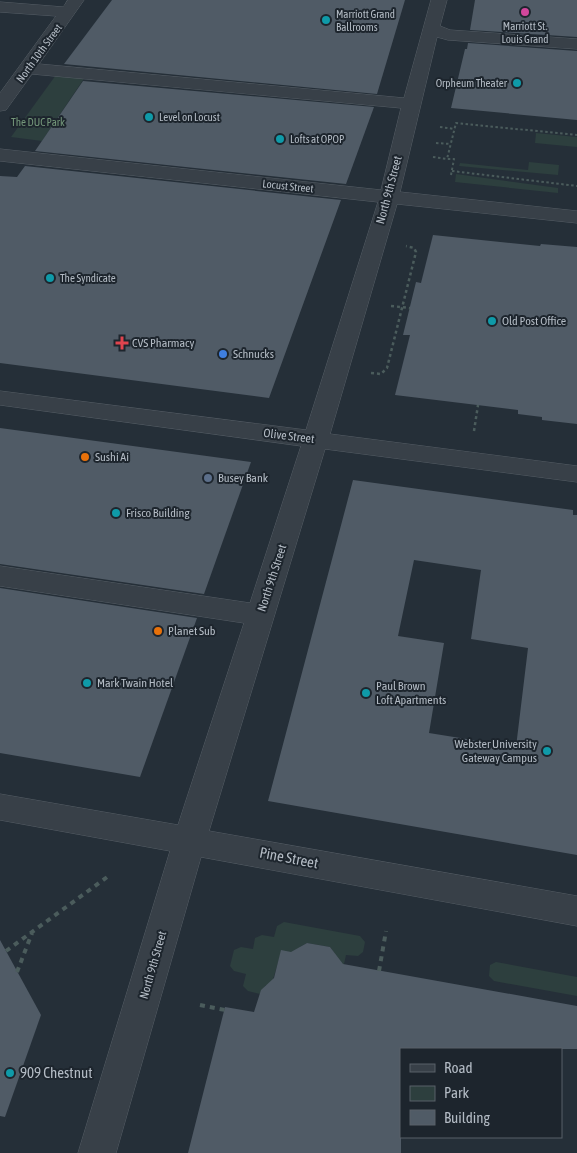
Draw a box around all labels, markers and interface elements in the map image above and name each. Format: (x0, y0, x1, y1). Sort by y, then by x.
marker: Marriott St. Louis Grand (519, 6, 531, 18)
place label: Marriott Grand Ballrooms (336, 8, 395, 33)
marker: Marriott Grand Ballrooms (320, 14, 332, 26)
place label: Marriott St. Louis Grand (501, 20, 549, 45)
street label: North 10th Street (14, 21, 64, 85)
place label: Orpheum Theater (436, 77, 508, 89)
marker: Orpheum Theater (511, 77, 523, 89)
marker: Level on Locust (143, 111, 155, 123)
place label: Level on Locust (159, 111, 220, 123)
park label: The DUC Park (11, 116, 65, 128)
marker: Lofts at OPOP (274, 133, 286, 145)
place label: Lofts at OPOP (290, 133, 344, 145)
street label: North 9th Street (373, 154, 405, 226)
street label: Locust Street (262, 177, 314, 195)
marker: The Syndicate (44, 272, 56, 284)
place label: The Syndicate (60, 272, 116, 284)
place label: Old Post Office (502, 314, 566, 328)
marker: Old Post Office (486, 315, 498, 327)
place label: CVS Pharmacy (132, 336, 194, 350)
marker: CVS Pharmacy (116, 337, 128, 349)
place label: Schnucks (233, 347, 274, 361)
marker: Schnucks (217, 348, 229, 360)
street label: Olive Street (263, 426, 316, 446)
place label: Sushi Ai (95, 450, 129, 464)
marker: Sushi Ai (79, 451, 91, 463)
place label: Busey Bank (218, 471, 269, 485)
marker: Busey Bank (202, 472, 214, 484)
place label: Frisco Building (126, 506, 190, 520)
marker: Frisco Building (110, 507, 122, 519)
street label: North 9th Street (255, 542, 290, 613)
place label: Planet Sub (168, 624, 216, 638)
marker: Planet Sub (152, 625, 164, 637)
place label: Mark Twain Hotel (97, 676, 174, 690)
marker: Mark Twain Hotel (81, 677, 93, 689)
place label: Paul Brown Loft Apartments (376, 679, 446, 707)
marker: Paul Brown Loft Apartments (360, 687, 372, 699)
place label: Webster University Gateway Campus (454, 737, 537, 765)
marker: Webster University Gateway Campus (541, 745, 553, 757)
street label: Pine Street (258, 843, 320, 872)
street label: North 9th Street (137, 929, 170, 1001)
legend (400, 1048, 562, 1138)
text: Road (444, 1059, 473, 1076)
place label: 909 Chestnut (20, 1064, 93, 1081)
marker: 909 Chestnut (4, 1067, 16, 1079)
text: Park (444, 1084, 469, 1101)
text: Building (444, 1109, 490, 1126)

